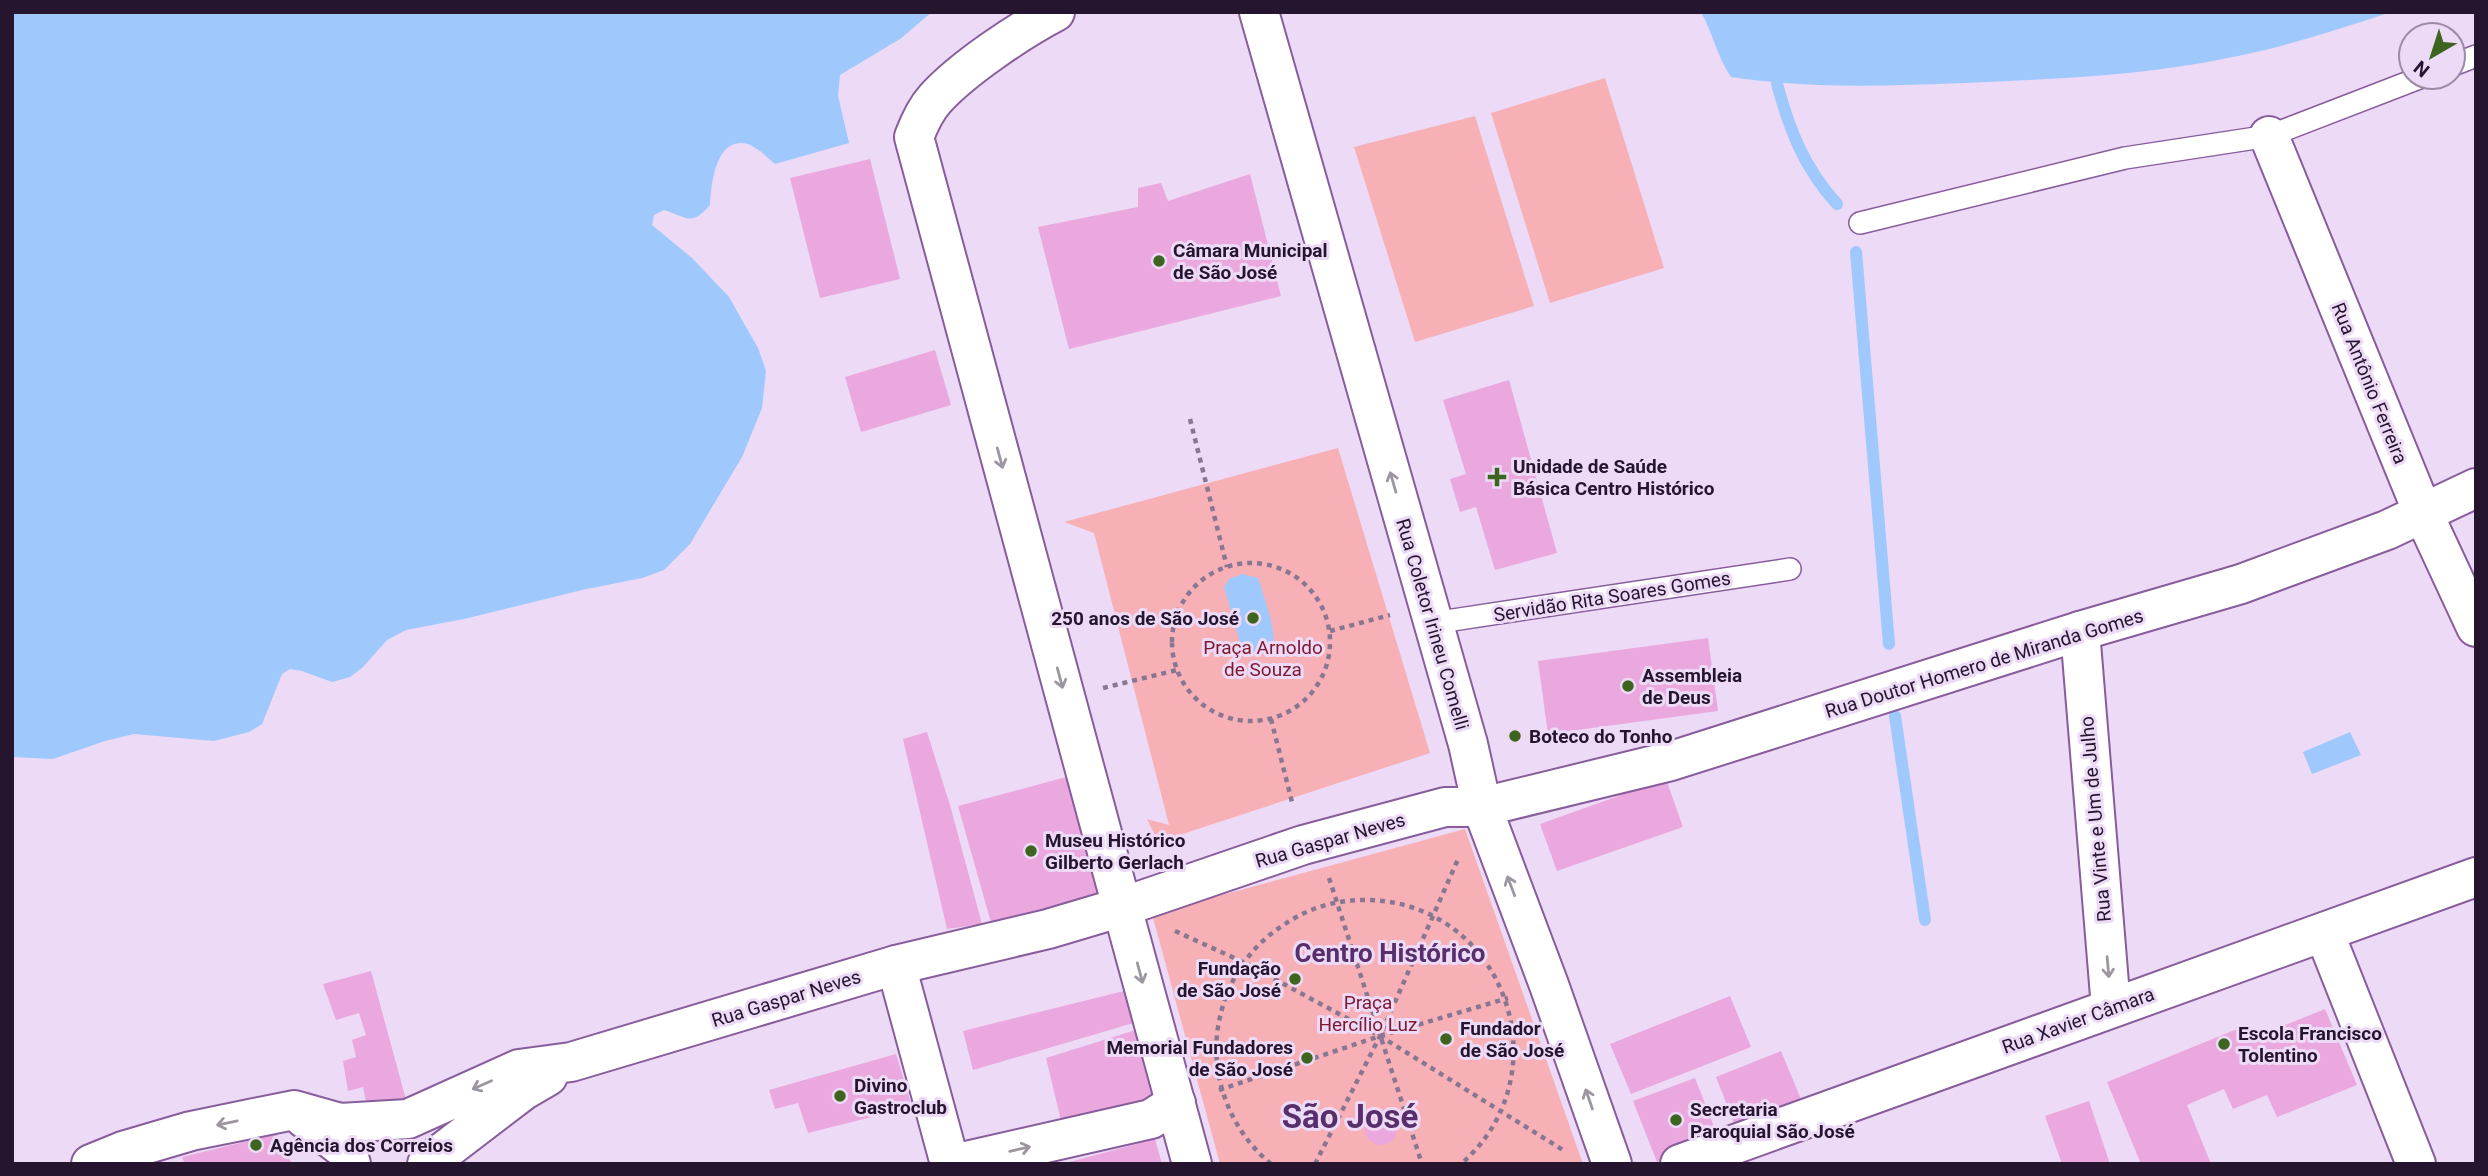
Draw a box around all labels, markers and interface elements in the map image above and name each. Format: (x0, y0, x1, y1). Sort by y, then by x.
north arrow (2397, 21, 2467, 91)
text: N (2409, 56, 2434, 82)
place label: Câmara Municipal de São José (1173, 239, 1328, 284)
marker: Câmara Municipal de São José (1151, 253, 1167, 269)
street label: Rua Antônio Ferreira (2327, 299, 2412, 467)
one-way arrow (994, 446, 1007, 469)
place label: Unidade de Saúde Básica Centro Histórico (1513, 455, 1715, 500)
marker: Unidade de Saúde Básica Centro Histórico (1487, 467, 1507, 487)
one-way arrow (1385, 471, 1398, 493)
street label: Rua Coletor Irineu Comelli (1391, 516, 1474, 733)
street label: Servidão Rita Soares Gomes (1492, 566, 1732, 627)
street label: Rua Doutor Homero de Miranda Gomes (1822, 604, 2146, 723)
place label: 250 anos de São José (1051, 607, 1239, 630)
marker: 250 anos de São José (1245, 610, 1261, 626)
park label: Praça Arnoldo de Souza (1203, 636, 1323, 681)
place label: Assembleia de Deus (1642, 664, 1742, 709)
one-way arrow (1054, 666, 1067, 689)
marker: Assembleia de Deus (1620, 678, 1636, 694)
street label: Rua Vinte e Um de Julho (2075, 715, 2116, 923)
place label: Boteco do Tonho (1529, 725, 1673, 748)
marker: Boteco do Tonho (1507, 728, 1523, 744)
street label: Rua Gaspar Neves (1252, 808, 1408, 873)
place label: Museu Histórico Gilberto Gerlach (1045, 829, 1186, 874)
marker: Museu Histórico Gilberto Gerlach (1023, 843, 1039, 859)
one-way arrow (1504, 875, 1517, 897)
district label: Centro Histórico (1294, 938, 1486, 968)
one-way arrow (2101, 955, 2114, 978)
place label: Fundação de São José (1177, 957, 1281, 1002)
one-way arrow (1134, 961, 1147, 984)
street label: Rua Gaspar Neves (709, 965, 864, 1032)
marker: Fundação de São José (1287, 971, 1303, 987)
street label: Rua Xavier Câmara (1999, 982, 2158, 1059)
park label: Praça Hercílio Luz (1318, 991, 1418, 1036)
place label: Fundador de São José (1460, 1017, 1564, 1062)
place label: Escola Francisco Tolentino (2238, 1022, 2382, 1067)
marker: Fundador de São José (1438, 1031, 1454, 1047)
place label: Memorial Fundadores de São José (1106, 1036, 1293, 1081)
marker: Escola Francisco Tolentino (2216, 1036, 2232, 1052)
marker: Memorial Fundadores de São José (1299, 1050, 1315, 1066)
place label: Divino Gastroclub (854, 1074, 947, 1119)
one-way arrow (472, 1079, 493, 1092)
marker: Divino Gastroclub (832, 1088, 848, 1104)
one-way arrow (1582, 1089, 1594, 1111)
district label: São José (1282, 1097, 1418, 1136)
place label: Secretaria Paroquial São José (1690, 1098, 1855, 1143)
marker: Secretaria Paroquial São José (1668, 1112, 1684, 1128)
one-way arrow (216, 1117, 239, 1130)
place label: Agência dos Correios (270, 1134, 453, 1157)
marker: Agência dos Correios (248, 1137, 264, 1153)
one-way arrow (1008, 1141, 1031, 1155)

